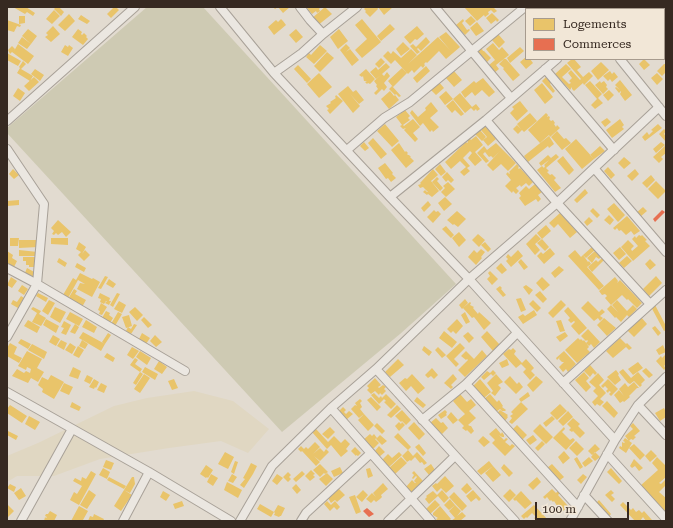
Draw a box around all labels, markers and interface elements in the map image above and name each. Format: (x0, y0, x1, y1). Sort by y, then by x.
legend (525, 8, 665, 60)
text: Logements (563, 17, 626, 31)
text: Commerces (563, 37, 631, 51)
scale bar (537, 494, 631, 520)
text: 100 m (542, 502, 576, 516)

